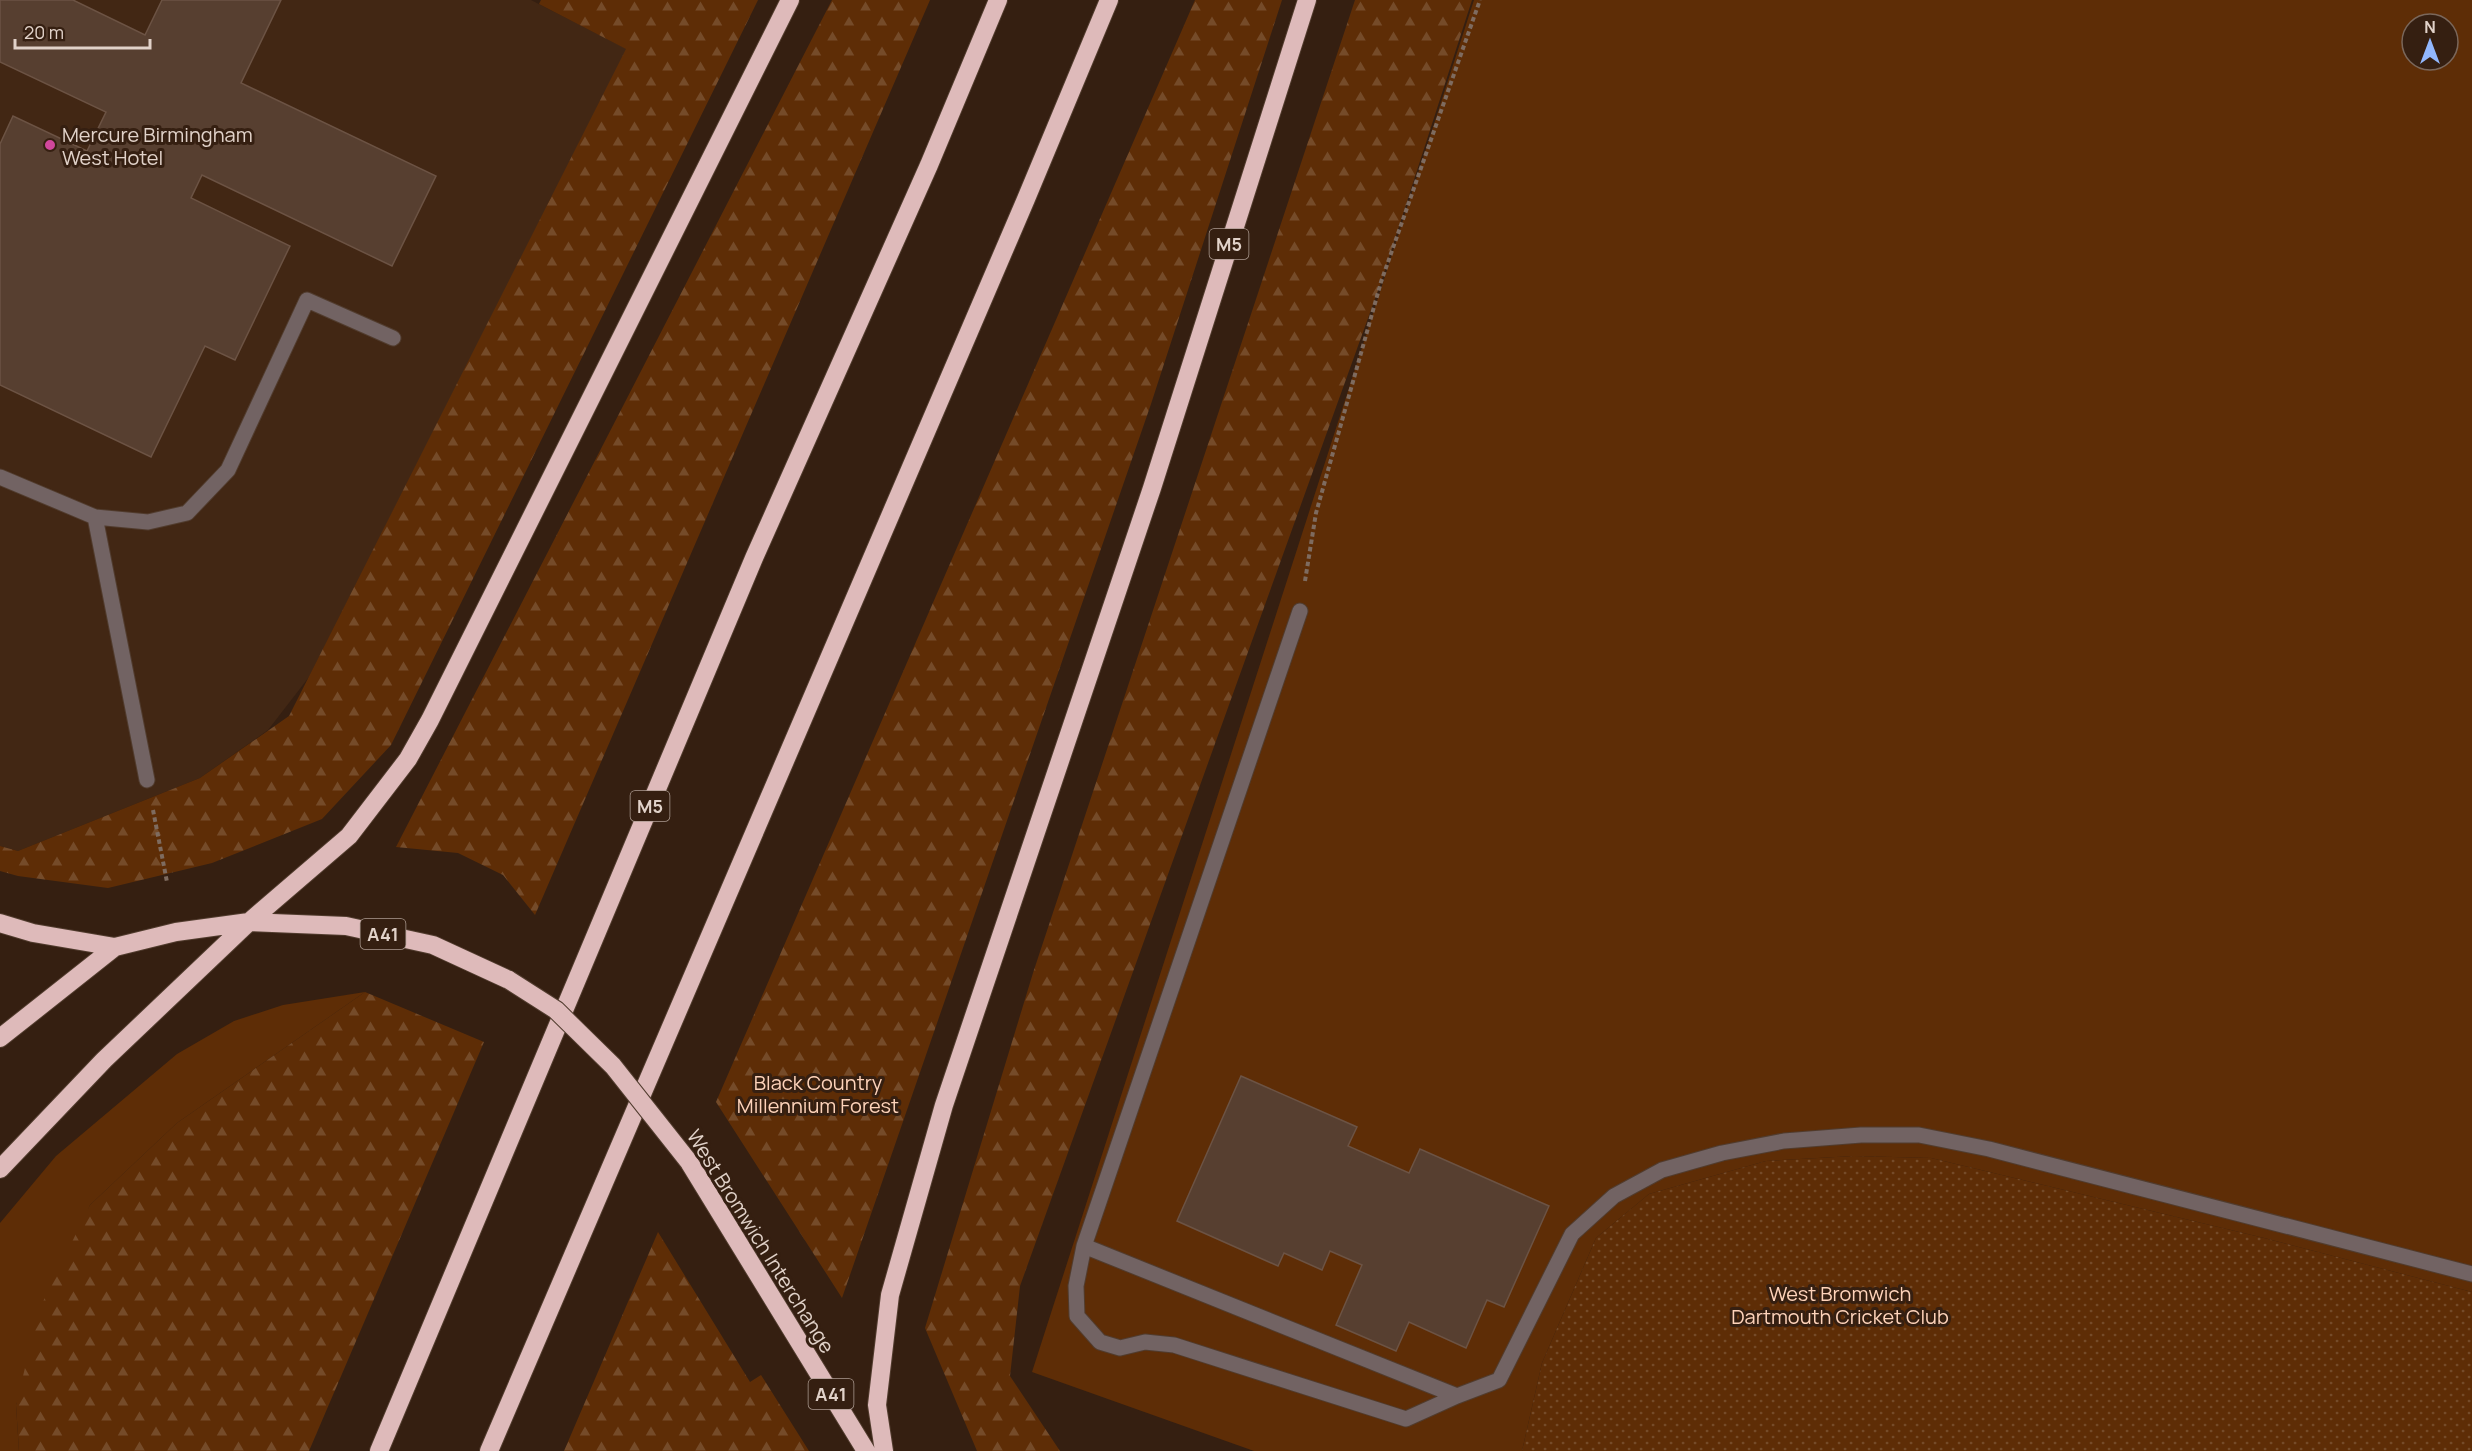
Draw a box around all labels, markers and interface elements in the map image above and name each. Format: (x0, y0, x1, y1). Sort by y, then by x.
scale bar (15, 12, 150, 50)
north arrow (2400, 12, 2460, 72)
text: N (2424, 16, 2436, 38)
text: 20 m (24, 20, 64, 44)
place label: Mercure Birmingham West Hotel (62, 121, 253, 171)
marker: Mercure Birmingham West Hotel (43, 138, 57, 152)
road number: M5 (1210, 229, 1248, 259)
road number: M5 (630, 791, 670, 821)
road number: A41 (360, 919, 406, 949)
park label: Black Country Millennium Forest (737, 1069, 899, 1119)
street label: West Bromwich Interchange (681, 1124, 841, 1358)
park label: West Bromwich Dartmouth Cricket Club (1731, 1280, 1949, 1330)
road number: A41 (808, 1379, 854, 1409)

